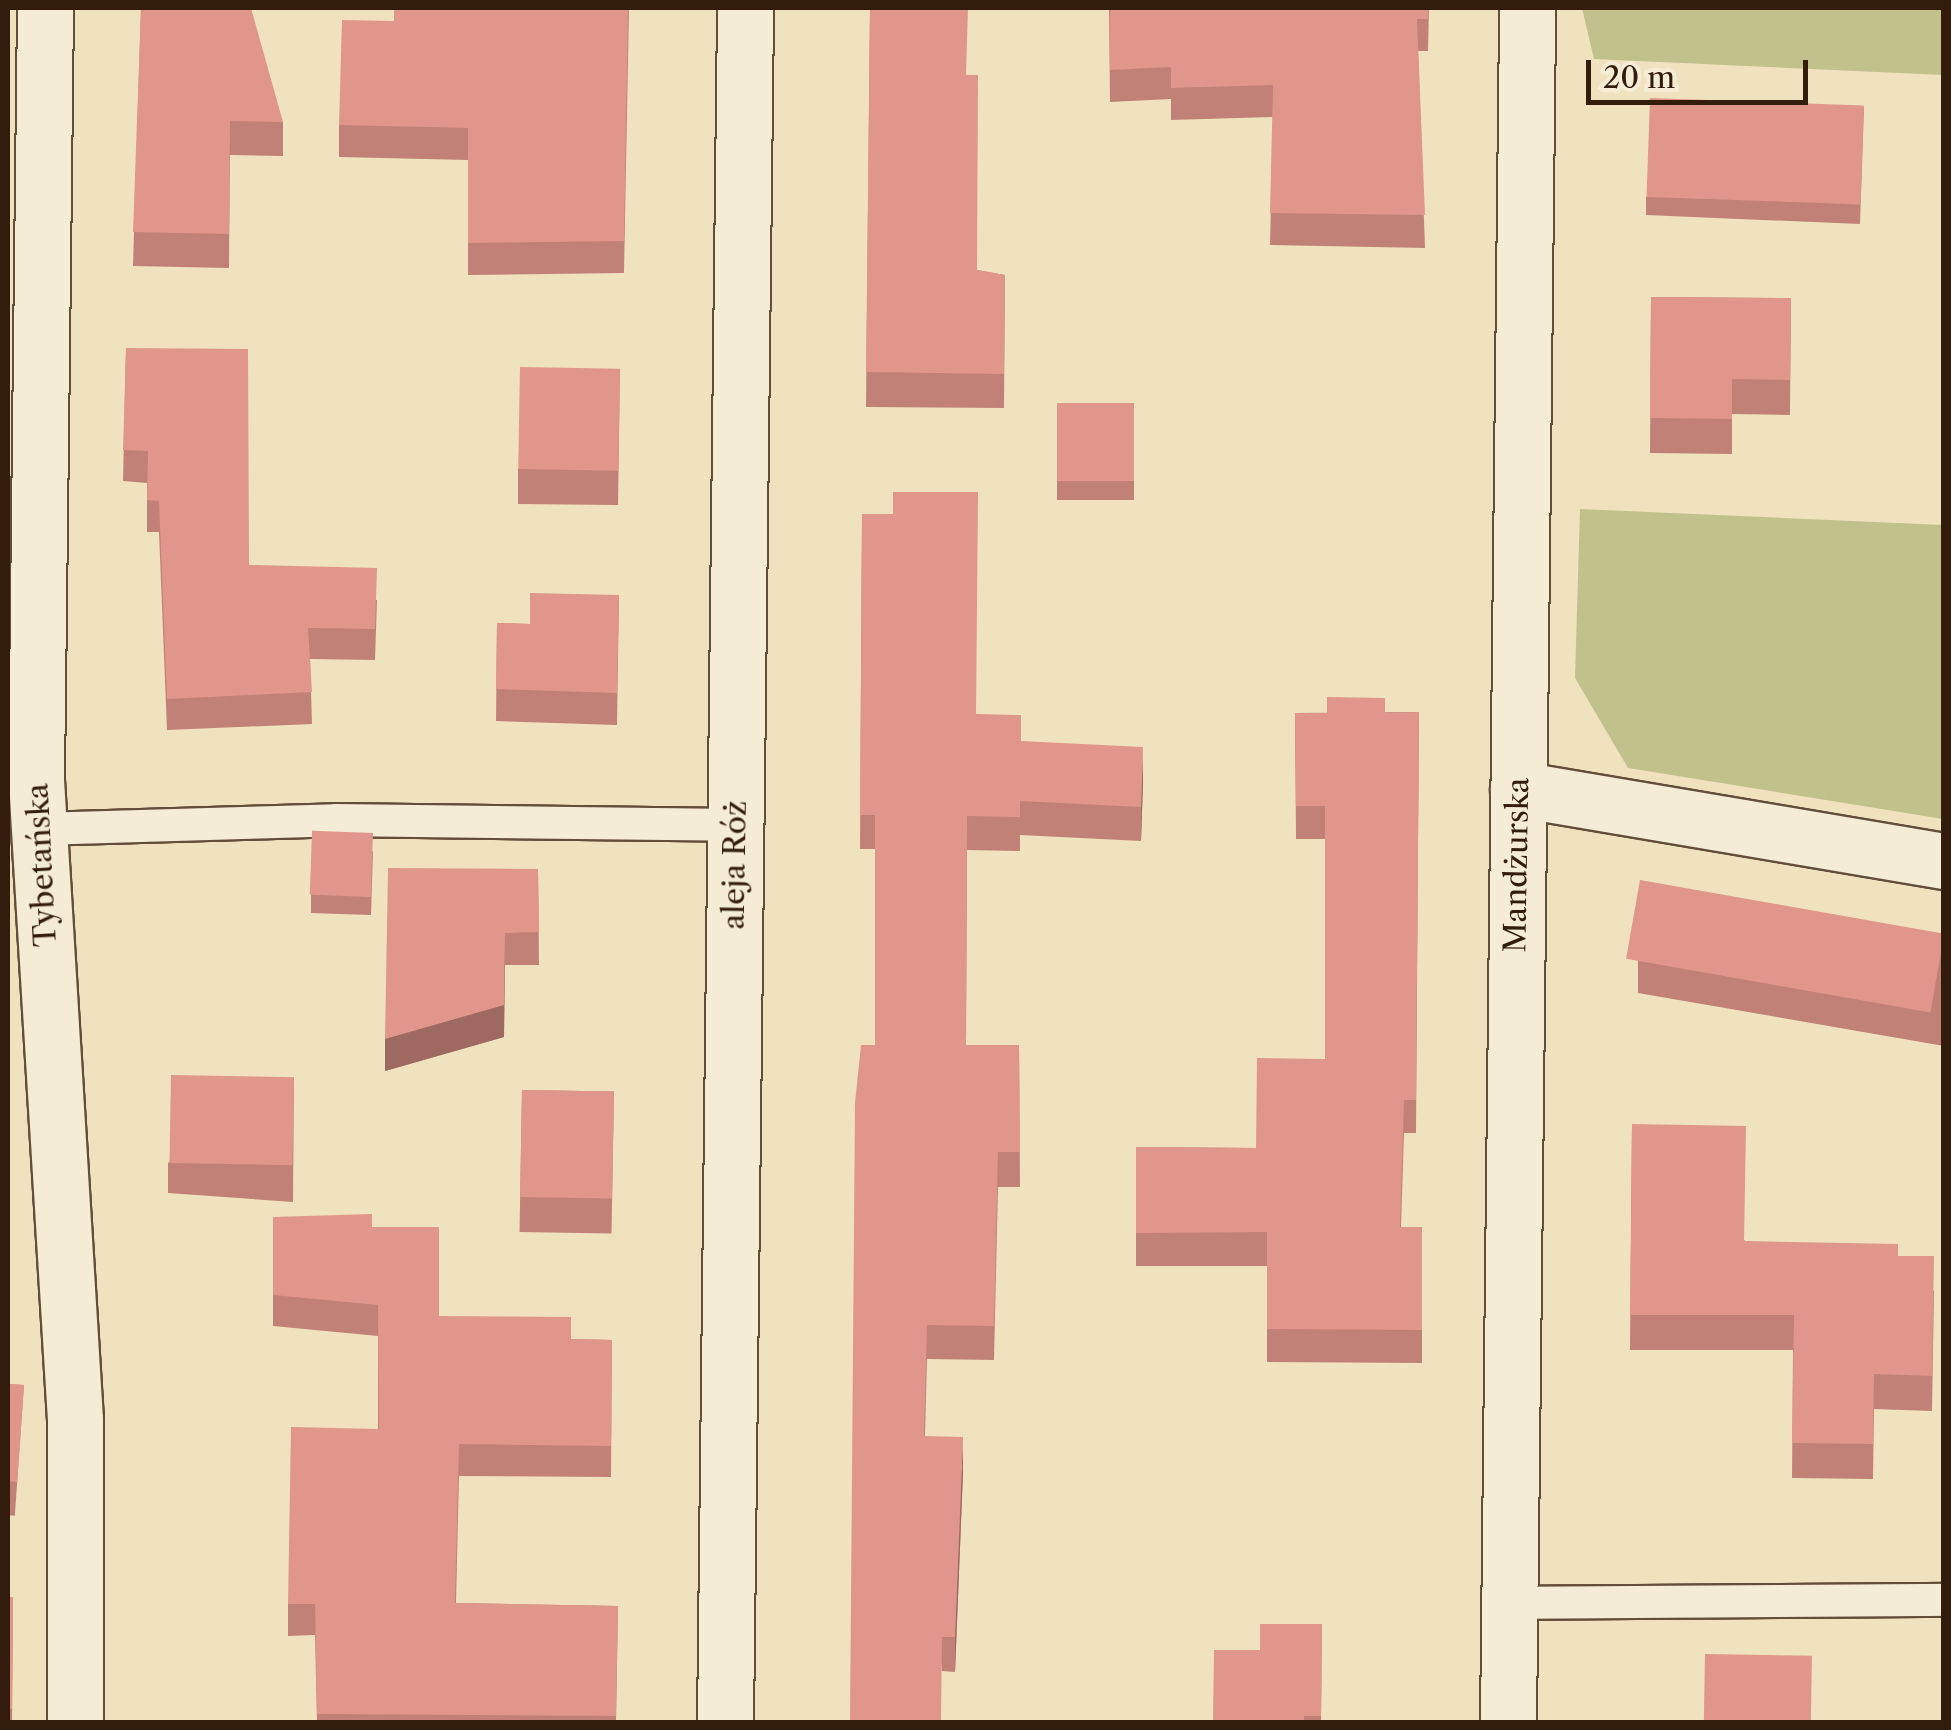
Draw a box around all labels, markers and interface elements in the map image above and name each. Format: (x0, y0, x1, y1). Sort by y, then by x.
scale bar (1591, 40, 1814, 102)
text: 20 m (1603, 59, 1675, 96)
street label: Mandżurska (1497, 777, 1537, 953)
street label: Tybetańska (20, 782, 64, 948)
street label: aleja Róż (716, 800, 754, 930)

